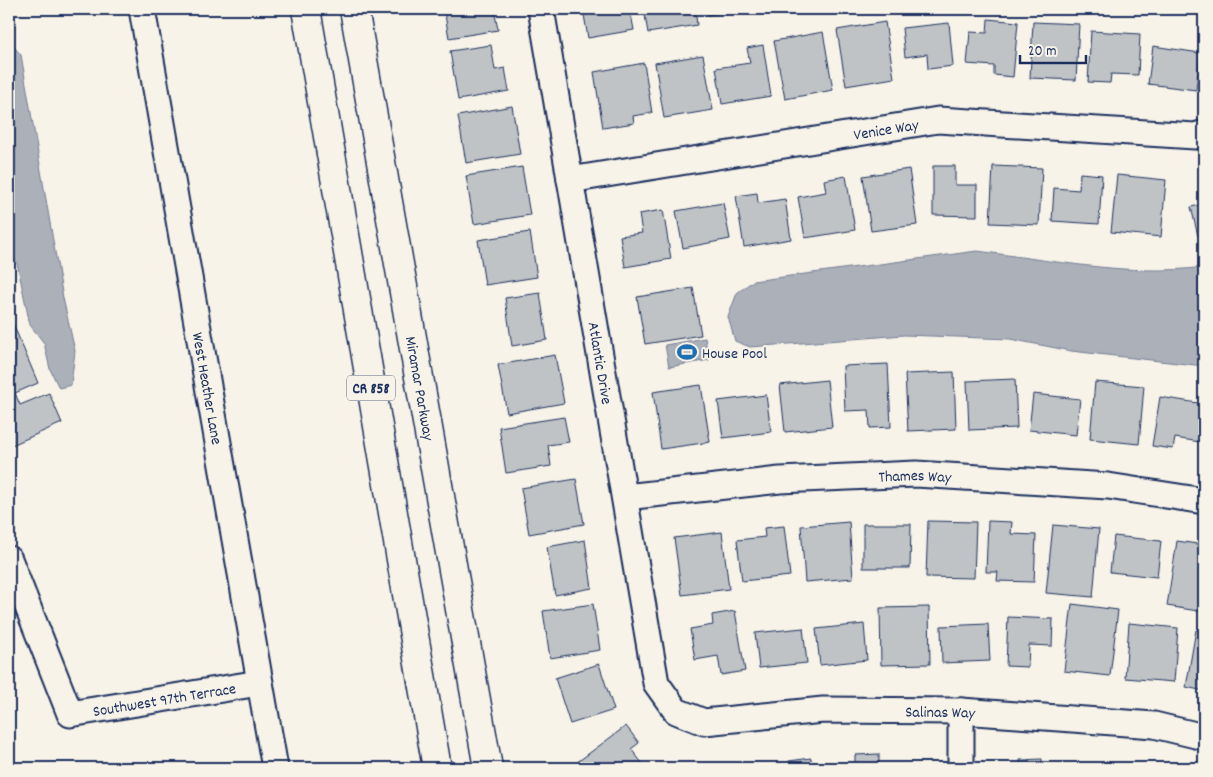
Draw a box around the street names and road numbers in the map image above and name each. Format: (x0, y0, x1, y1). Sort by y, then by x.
street label: Venice Way (852, 114, 921, 148)
street label: Atlantic Drive (581, 320, 617, 406)
street label: West Heather Lane (185, 331, 227, 447)
street label: Miramar Parkway (398, 335, 439, 443)
road number: CR 858 (347, 376, 395, 400)
street label: Thames Way (878, 465, 952, 490)
street label: Southwest 97th Terrace (91, 678, 238, 724)
street label: Salinas Way (905, 702, 976, 726)

